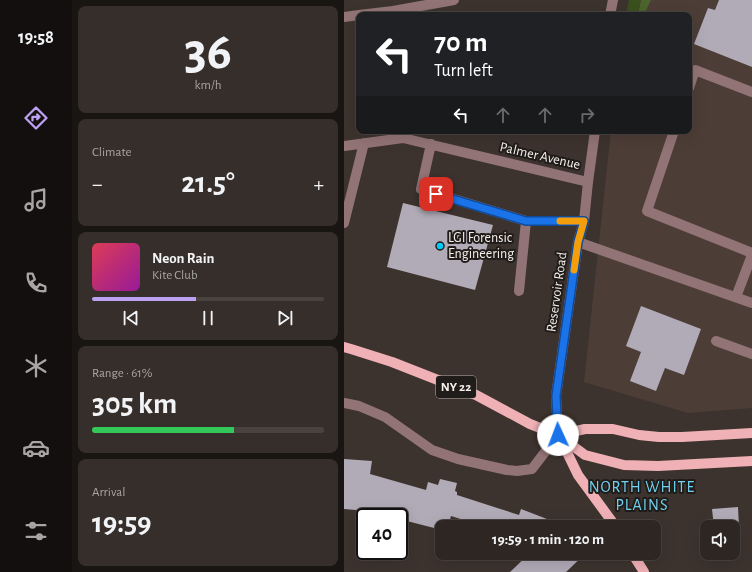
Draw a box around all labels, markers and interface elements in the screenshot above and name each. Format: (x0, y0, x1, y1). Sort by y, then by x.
text: 36 (184, 26, 232, 78)
icon: left (368, 28, 420, 80)
text: 19:58 (18, 29, 54, 47)
text: 70 m (434, 29, 488, 57)
text: Turn left (434, 62, 493, 80)
text: km/h (195, 79, 221, 92)
icon: directions (22, 104, 50, 132)
icon: left (450, 104, 472, 126)
icon: ahead (492, 104, 514, 126)
icon: ahead (534, 104, 556, 126)
icon: right (576, 104, 598, 126)
street label: Palmer Avenue (498, 140, 582, 172)
text: Climate (92, 146, 131, 159)
text: 21.5° (181, 168, 235, 198)
text: − (92, 173, 103, 195)
text: + (313, 173, 324, 195)
pin (419, 177, 453, 211)
icon: arrive (425, 183, 447, 205)
icon: music (22, 186, 50, 214)
place label: LGI Forensic Engineering (448, 231, 514, 261)
marker: LGI Forensic Engineering (435, 241, 445, 251)
text: Neon Rain (152, 251, 214, 266)
street label: Reservoir Road (544, 251, 570, 333)
icon: phone (22, 269, 50, 297)
text: Kite Club (152, 269, 198, 282)
icon: previous (120, 307, 142, 329)
icon: pause (197, 307, 219, 329)
icon: next (274, 307, 296, 329)
icon: climate (22, 352, 50, 380)
text: Range · 61% (92, 367, 152, 380)
road number: NY 22 (436, 376, 476, 398)
text: 305 km (92, 389, 177, 419)
position arrow (537, 414, 579, 456)
icon: car (22, 434, 50, 462)
district label: NORTH WHITE PLAINS (589, 479, 695, 513)
text: Arrival (92, 486, 125, 499)
text: 19:59 (92, 508, 152, 538)
speed limit sign: 40 (356, 508, 408, 560)
icon: filters (22, 517, 50, 545)
map controls (700, 520, 740, 560)
button: sound (700, 520, 740, 560)
text: 19:59 · 1 min · 120 m (492, 532, 604, 547)

